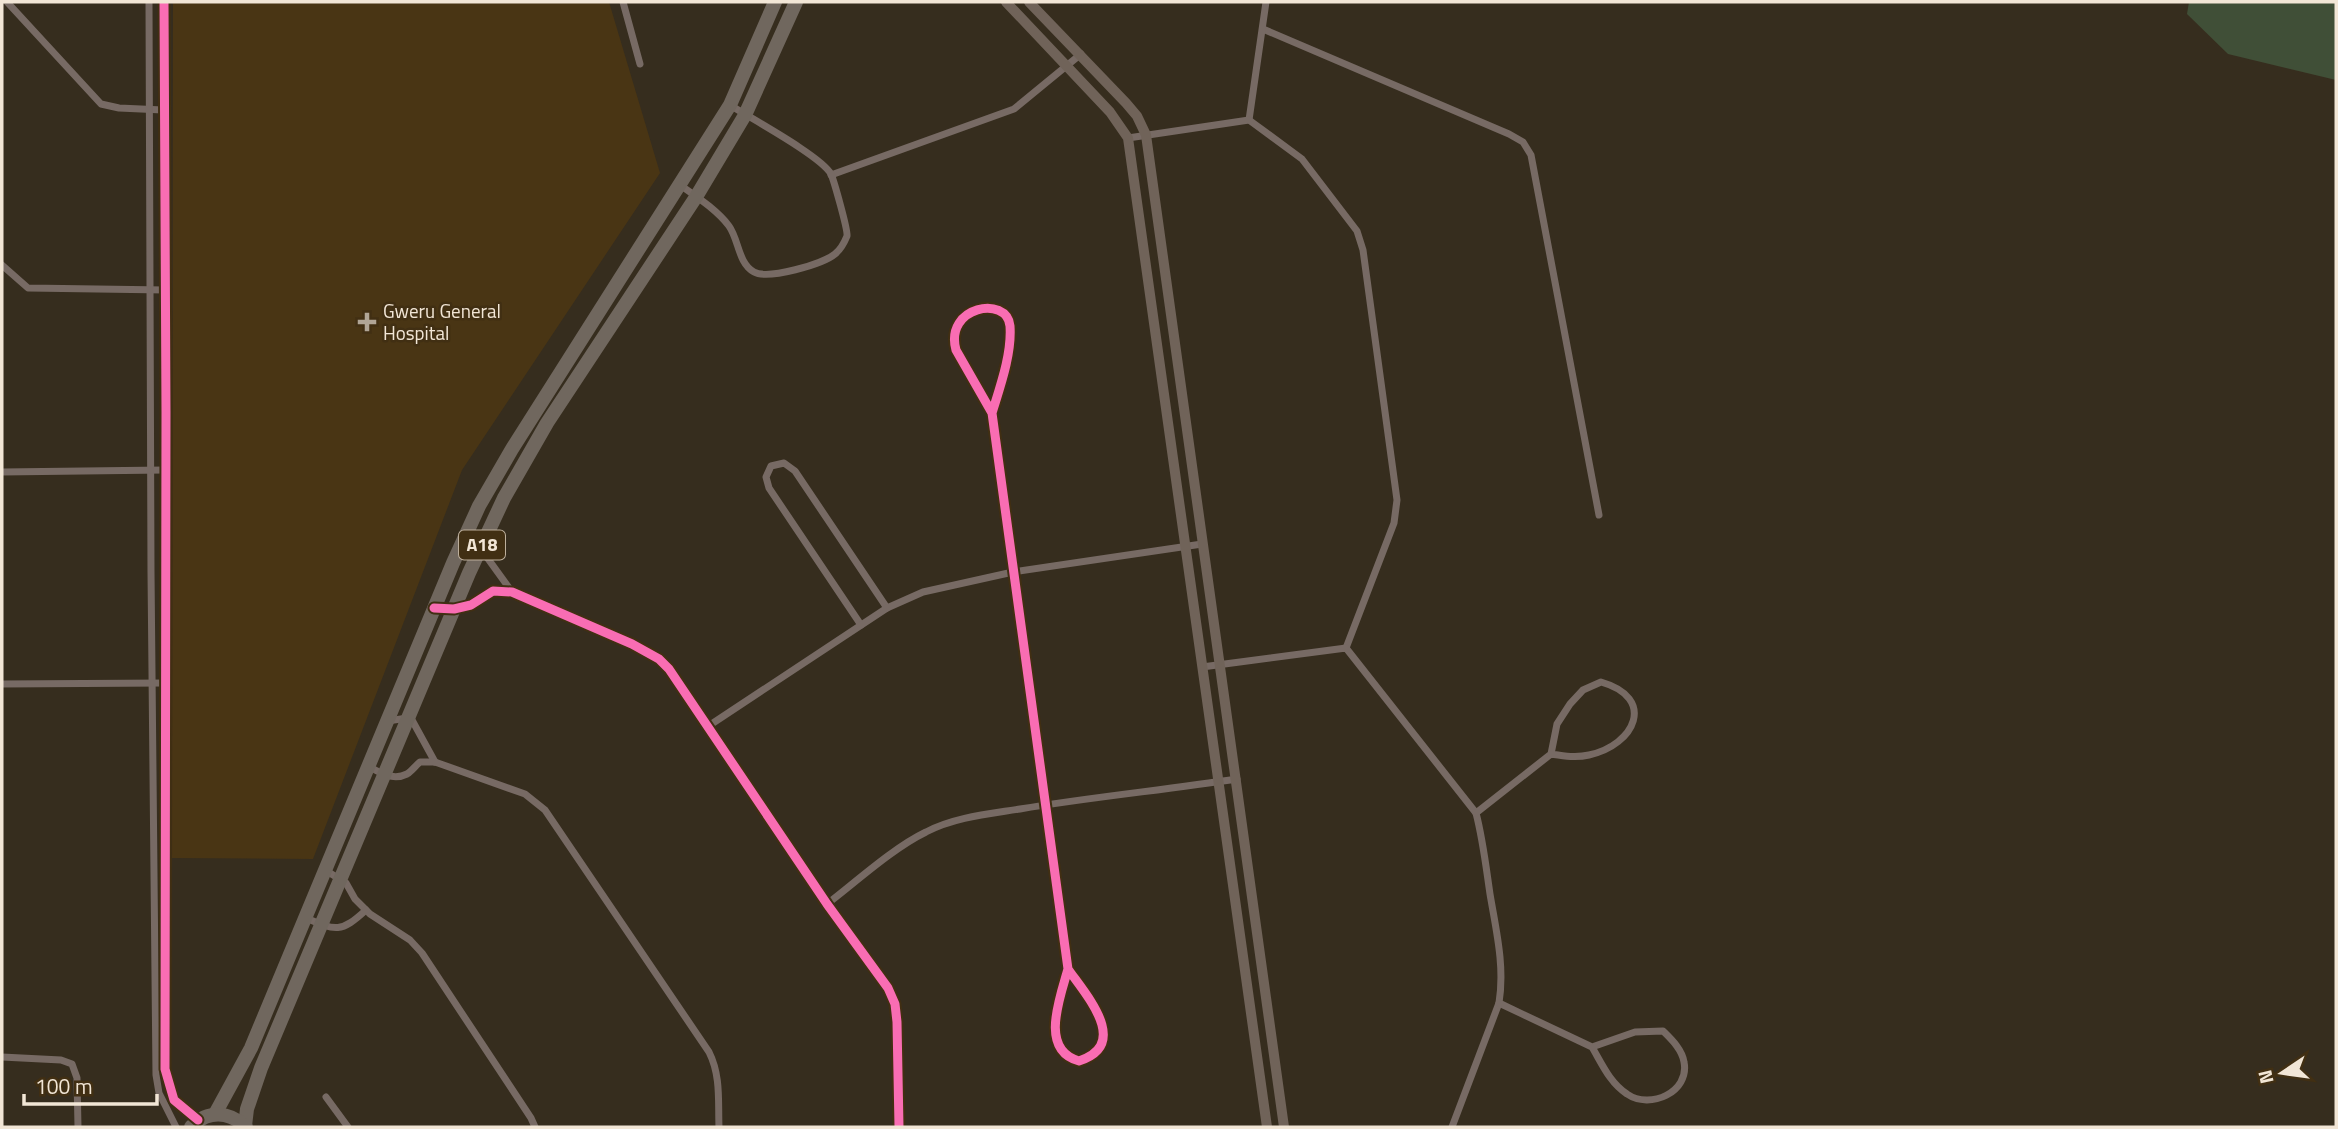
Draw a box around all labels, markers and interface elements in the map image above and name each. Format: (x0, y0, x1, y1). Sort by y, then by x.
place label: Gweru General Hospital (383, 296, 501, 347)
marker: Gweru General Hospital (357, 312, 377, 332)
road number: A18 (459, 530, 505, 560)
north arrow (2247, 1038, 2317, 1108)
scale bar (24, 1062, 158, 1106)
text: N (2249, 1067, 2281, 1087)
text: 100 m (35, 1070, 92, 1102)

